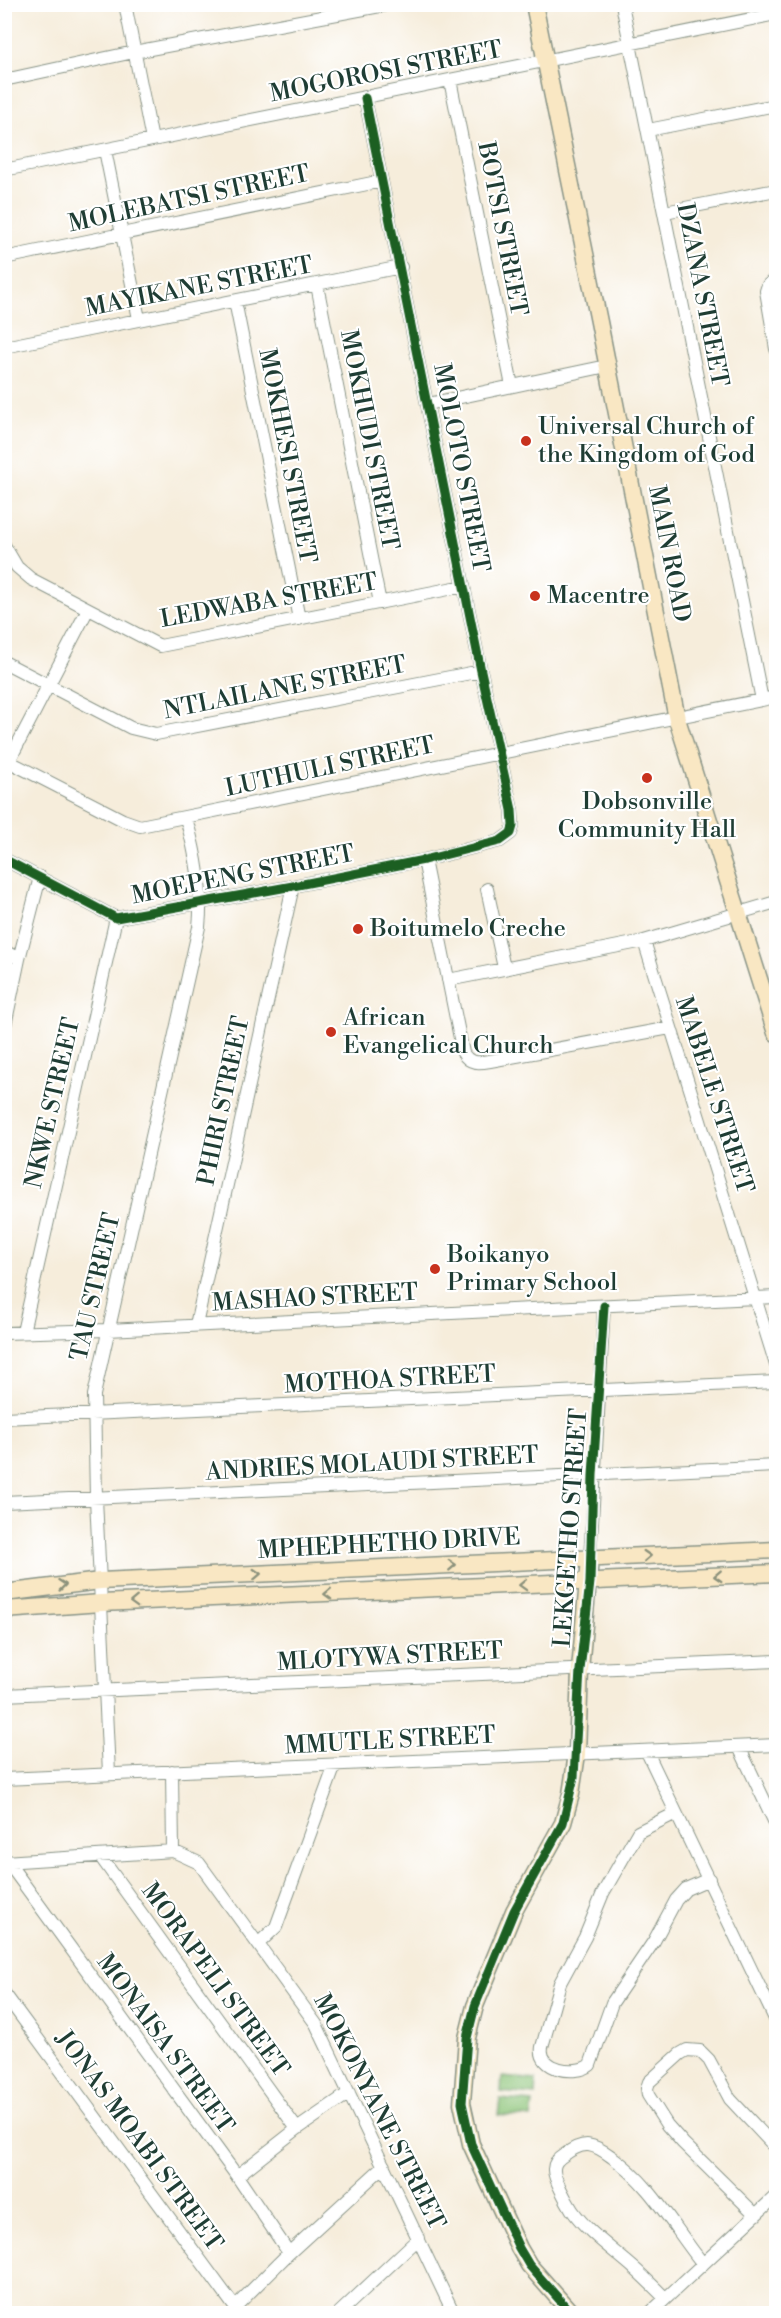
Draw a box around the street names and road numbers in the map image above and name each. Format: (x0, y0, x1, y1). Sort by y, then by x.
street label: MOGOROSI STREET (267, 35, 505, 109)
street label: BOTSI STREET (470, 138, 534, 319)
street label: MOLEBATSI STREET (66, 159, 312, 239)
street label: DZANA STREET (669, 201, 735, 390)
street label: MAYIKANE STREET (83, 250, 315, 324)
street label: MOKHUDI STREET (333, 327, 405, 553)
street label: MOKHESI STREET (251, 346, 323, 566)
street label: MOLOTO STREET (426, 361, 496, 575)
street label: MAIN ROAD (641, 483, 697, 625)
street label: LEDWABA STREET (158, 567, 380, 635)
street label: NTLAILANE STREET (161, 650, 409, 726)
street label: LUTHULI STREET (223, 730, 438, 804)
street label: MOEPENG STREET (129, 839, 357, 911)
street label: MABELE STREET (668, 993, 760, 1197)
street label: PHIRI STREET (191, 1014, 257, 1188)
street label: NKWE STREET (19, 1015, 87, 1191)
street label: TAU STREET (64, 1210, 128, 1364)
street label: MASHAO STREET (211, 1278, 419, 1318)
street label: MOTHOA STREET (283, 1359, 497, 1401)
street label: LEKGETHO STREET (548, 1407, 594, 1649)
street label: ANDRIES MOLAUDI STREET (204, 1440, 539, 1488)
street label: MPHEPHETHO DRIVE (257, 1522, 521, 1566)
street label: MLOTYWA STREET (276, 1636, 504, 1678)
street label: MMUTLE STREET (284, 1720, 496, 1762)
street label: MORAPELI STREET (135, 1877, 295, 2083)
street label: MONAISA STREET (90, 1948, 240, 2140)
street label: MOKONYANE STREET (306, 1989, 452, 2235)
street label: JONAS MOABI STREET (48, 2024, 229, 2257)

